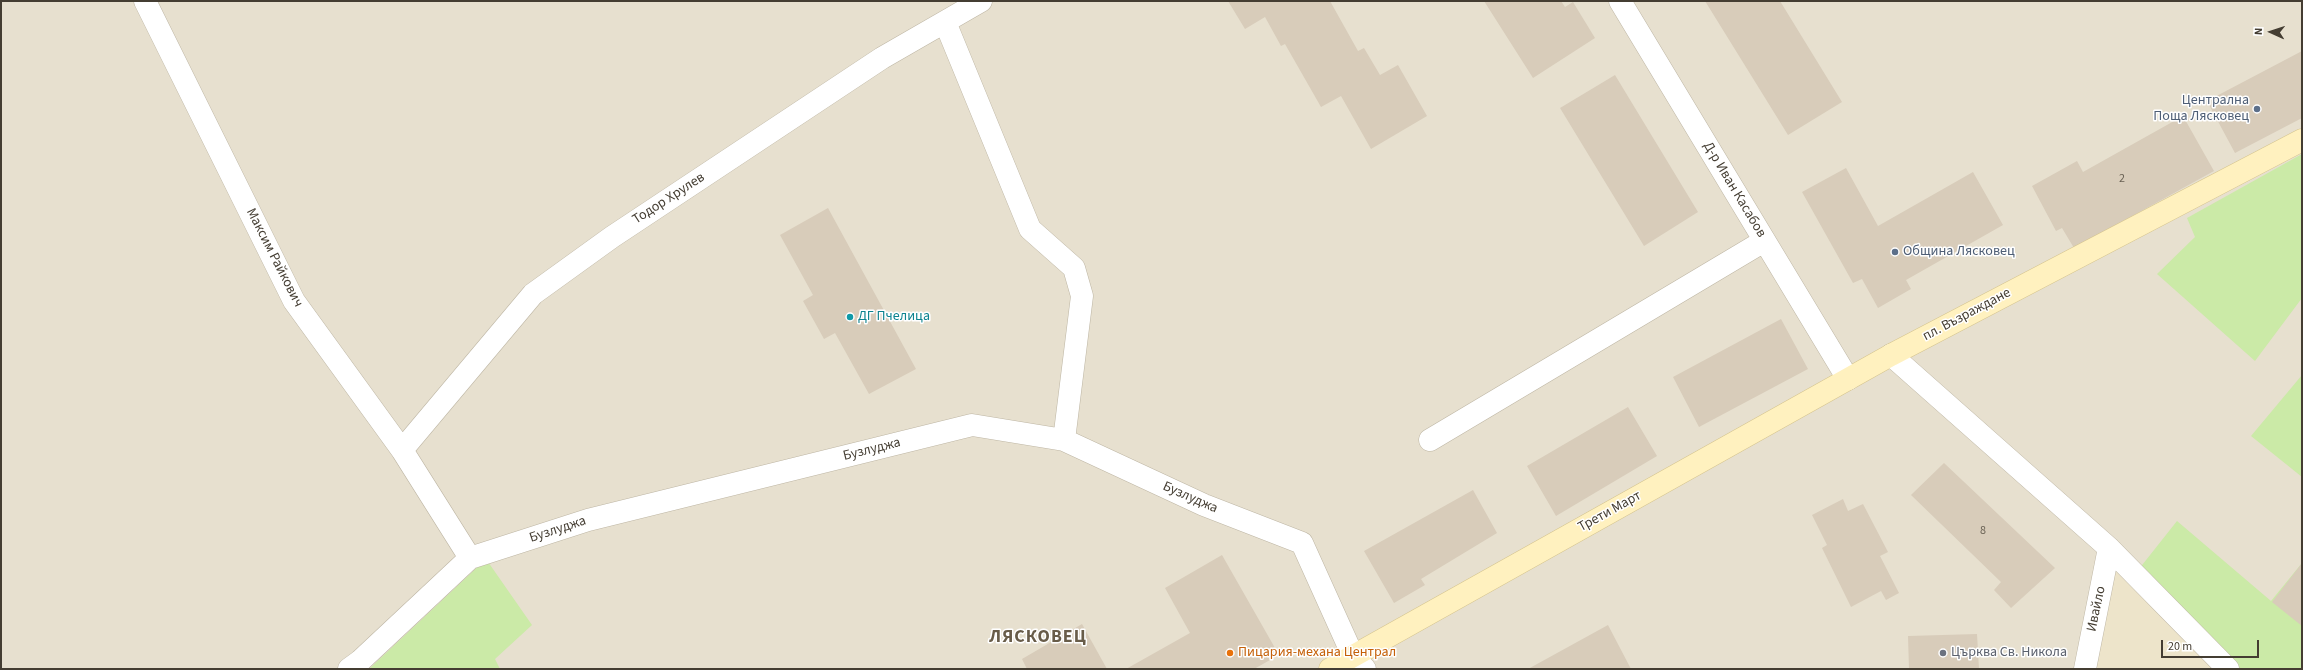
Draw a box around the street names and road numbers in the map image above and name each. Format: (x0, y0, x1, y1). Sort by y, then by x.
street label: Д-р Иван Касабов (1699, 139, 1769, 241)
street label: Тодор Хрулев (630, 169, 708, 229)
street label: Максим Райкович (242, 206, 306, 310)
street label: пл. Възраждане (1920, 285, 2014, 345)
street label: Бузлуджа (842, 435, 902, 465)
street label: Бузлуджа (1160, 478, 1220, 518)
street label: Трети Март (1575, 488, 1645, 536)
street label: Бузлуджа (528, 513, 588, 547)
street label: Ивайло (2084, 585, 2110, 633)

